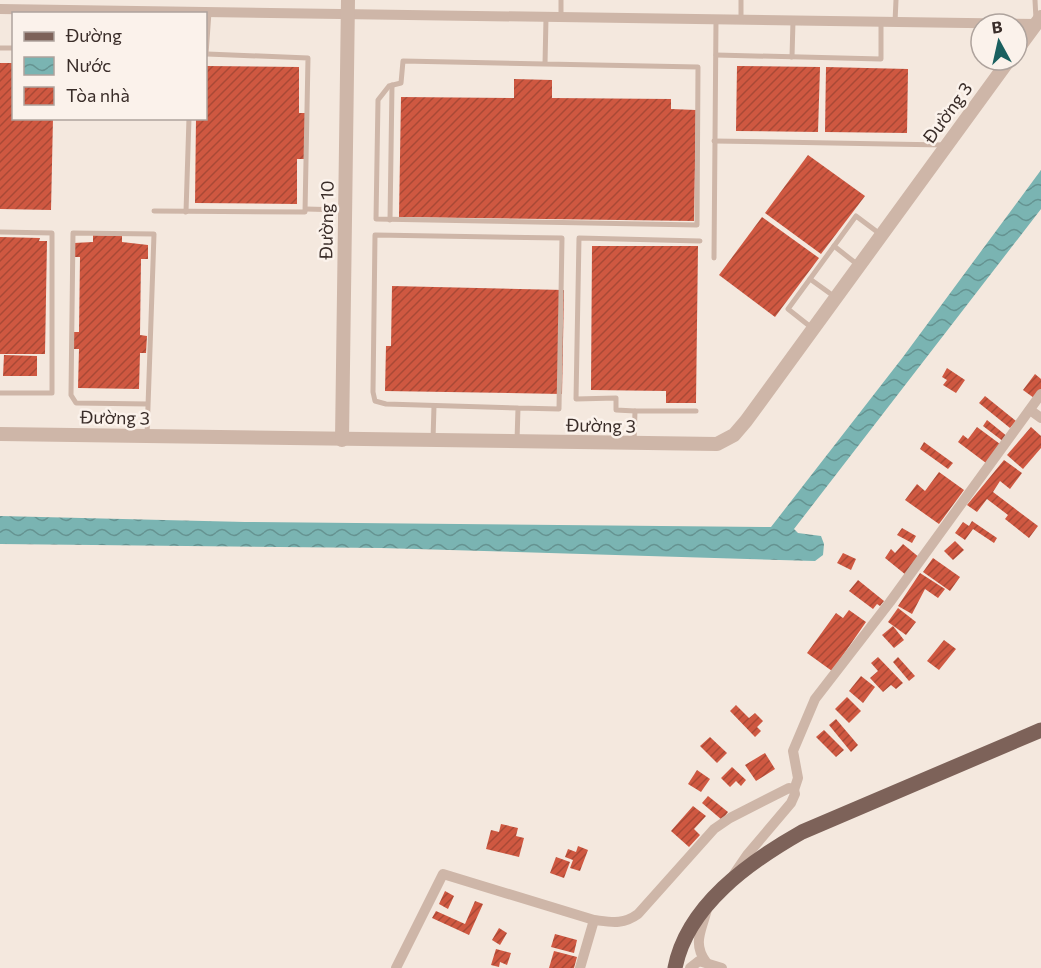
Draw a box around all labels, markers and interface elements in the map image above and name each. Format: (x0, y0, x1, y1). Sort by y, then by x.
legend (12, 12, 207, 120)
north arrow (969, 12, 1029, 72)
text: B (990, 16, 1004, 37)
text: Đường (65, 24, 122, 46)
text: Nước (66, 54, 111, 76)
street label: Đường 3 (917, 78, 977, 148)
text: Tòa nhà (66, 84, 130, 106)
street label: Đường 10 (314, 180, 338, 261)
street label: Đường 3 (79, 405, 150, 429)
street label: Đường 3 (565, 413, 636, 437)

